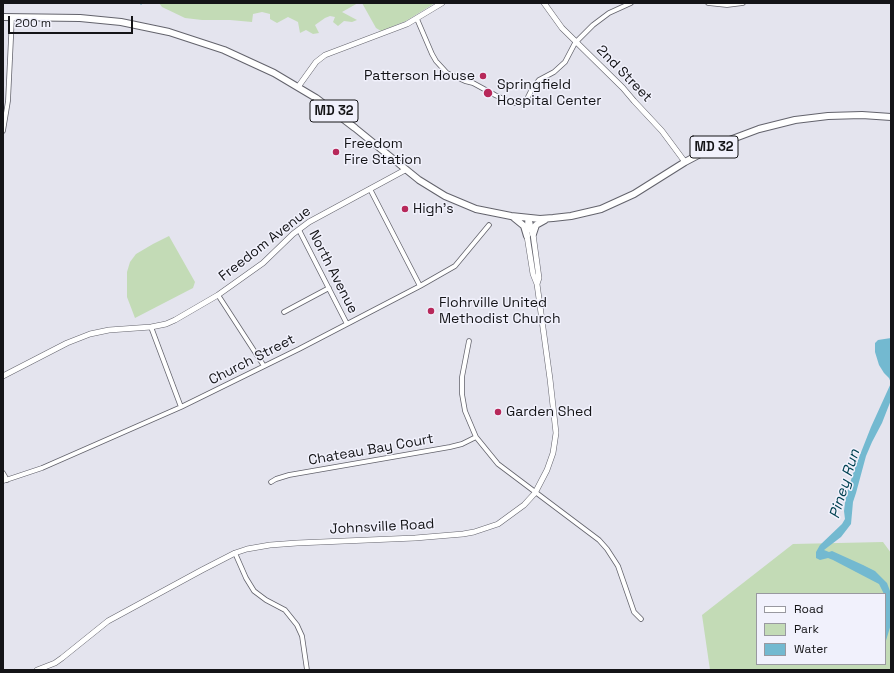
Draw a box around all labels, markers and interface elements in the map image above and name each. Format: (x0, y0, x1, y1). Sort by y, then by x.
scale bar (10, 8, 135, 34)
text: 200 m (15, 15, 51, 31)
street label: 2nd Street (593, 42, 655, 106)
place label: Patterson House (364, 68, 475, 84)
marker: Patterson House (478, 71, 488, 81)
place label: Springfield Hospital Center (497, 77, 602, 110)
marker: Springfield Hospital Center (482, 87, 494, 99)
road number: MD 32 (310, 100, 358, 122)
place label: Freedom Fire Station (344, 136, 422, 168)
road number: MD 32 (690, 136, 738, 158)
marker: Freedom Fire Station (331, 147, 341, 157)
place label: High's (413, 201, 454, 217)
street label: Freedom Avenue (216, 203, 314, 285)
marker: High's (400, 204, 410, 214)
street label: North Avenue (305, 228, 361, 316)
place label: Flohrville United Methodist Church (439, 295, 561, 328)
marker: Flohrville United Methodist Church (426, 306, 436, 316)
street label: Church Street (206, 331, 298, 389)
place label: Garden Shed (506, 404, 592, 420)
marker: Garden Shed (493, 407, 503, 417)
street label: Chateau Bay Court (307, 431, 435, 469)
water label: Piney Run (826, 447, 864, 521)
street label: Johnsville Road (329, 516, 435, 538)
legend (756, 593, 886, 665)
text: Road (794, 601, 823, 617)
text: Park (794, 621, 819, 637)
text: Water (794, 641, 828, 657)

